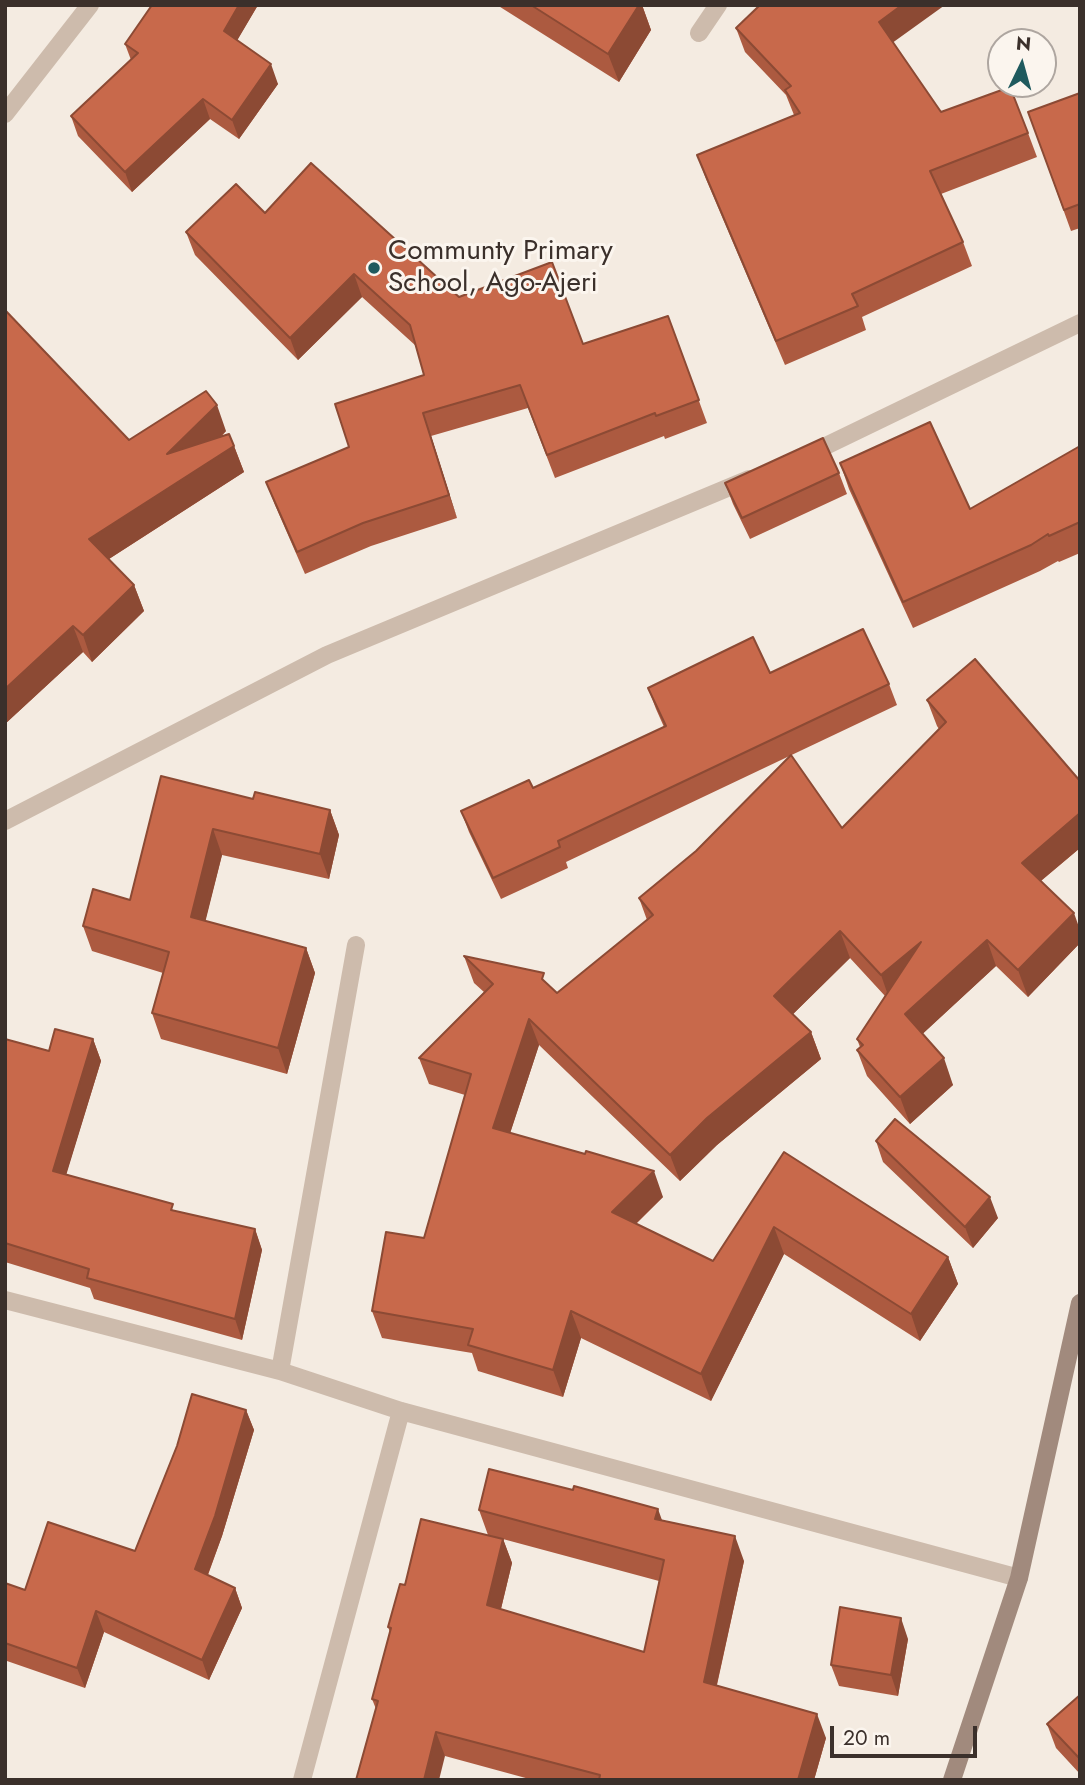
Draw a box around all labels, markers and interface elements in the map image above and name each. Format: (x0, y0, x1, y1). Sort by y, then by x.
north arrow (987, 28, 1057, 98)
text: N (1015, 29, 1032, 58)
place label: Communty Primary School, Ago-Ajeri (388, 235, 613, 301)
marker: Communty Primary School, Ago-Ajeri (366, 260, 382, 276)
scale bar (833, 1712, 980, 1756)
text: 20 m (843, 1723, 890, 1753)

